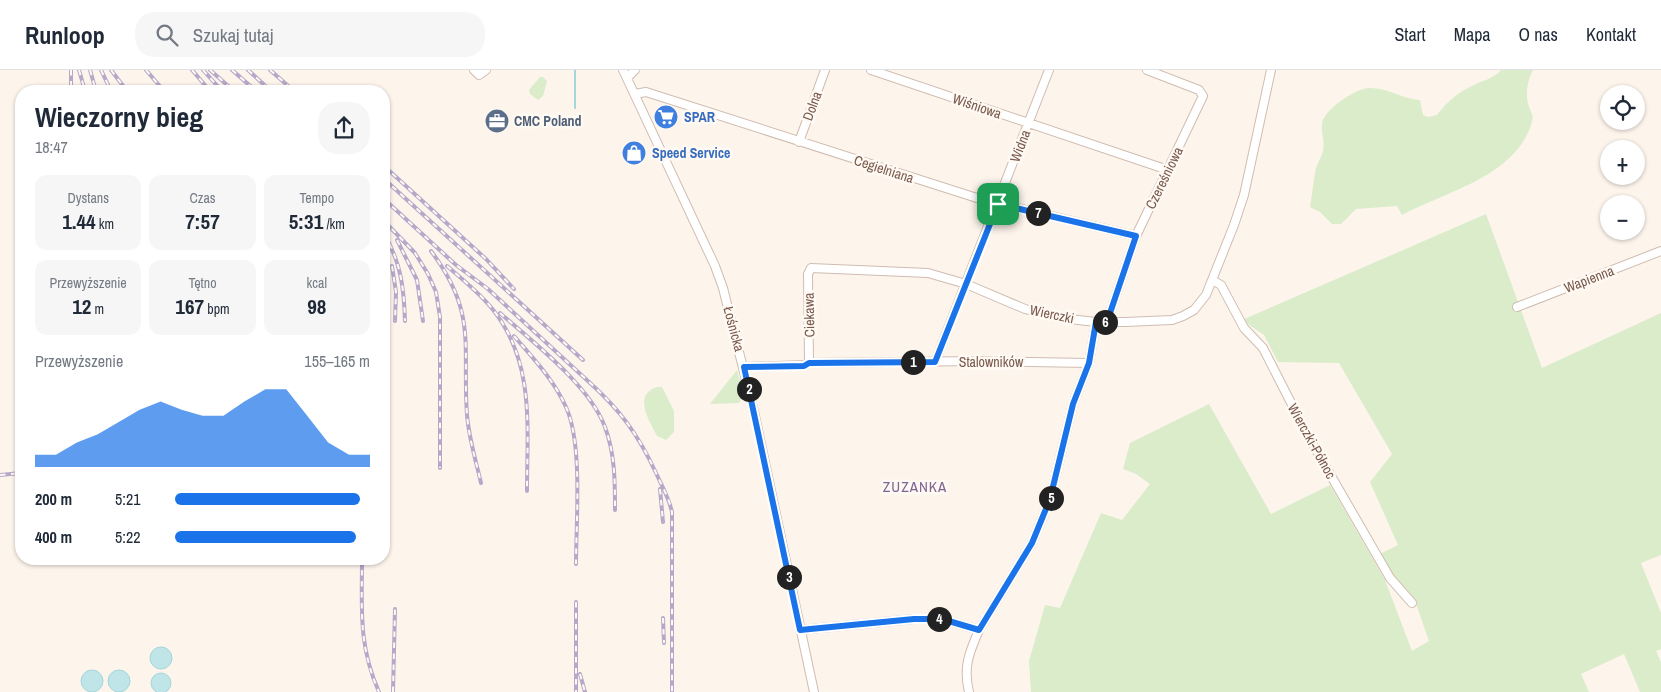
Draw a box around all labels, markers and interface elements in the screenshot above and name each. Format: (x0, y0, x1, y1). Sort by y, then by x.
search box (135, 12, 485, 57)
text: Runloop (25, 19, 105, 51)
icon: search (153, 21, 181, 49)
text: Szukaj tutaj (193, 22, 273, 48)
text: Start (1394, 22, 1426, 47)
text: Mapa (1454, 22, 1491, 47)
text: O nas (1519, 22, 1558, 47)
text: Kontakt (1586, 22, 1636, 47)
map controls (1600, 85, 1645, 240)
button: locate (1600, 85, 1645, 130)
street label: Dolna (798, 88, 826, 123)
street label: Wiśniowa (950, 89, 1004, 123)
text: Wieczorny bieg (35, 98, 203, 136)
button: share (318, 102, 370, 154)
supermarket icon: SPAR (653, 104, 679, 130)
office icon: CMC Poland (484, 108, 510, 134)
place label: SPAR (684, 108, 716, 126)
place label: CMC Poland (514, 112, 582, 130)
street label: Widna (1006, 127, 1035, 165)
text: 18:47 (35, 136, 68, 158)
shop icon: Speed Service (621, 140, 647, 166)
button: + (1600, 140, 1645, 185)
street label: Czereśniowa (1141, 143, 1187, 212)
place label: Speed Service (652, 144, 731, 162)
street label: Cegielniana (852, 151, 917, 187)
pin (977, 183, 1019, 225)
text: Dystans (67, 189, 109, 207)
text: Czas (189, 189, 216, 207)
text: Tempo (300, 189, 334, 207)
icon: arrive (984, 190, 1012, 218)
button: − (1600, 195, 1645, 240)
pin: 7 (1026, 200, 1050, 226)
text: 7 (1035, 204, 1042, 222)
text: 1.44 (62, 207, 96, 236)
text: 7:57 (185, 207, 220, 236)
text: 5:31 (289, 207, 323, 236)
text: km (96, 215, 114, 233)
text: /km (323, 215, 345, 233)
street label: Wapienna (1562, 261, 1617, 297)
text: Przewyższenie (50, 274, 127, 292)
text: Tętno (188, 274, 217, 292)
text: kcal (307, 274, 327, 292)
text: 12 (72, 292, 91, 321)
text: 167 (175, 292, 204, 321)
text: 98 (307, 292, 326, 321)
street label: Ciekawa (800, 292, 818, 337)
text: m (91, 300, 104, 318)
text: bpm (204, 300, 230, 318)
street label: Wierczki (1028, 301, 1076, 327)
street label: Łośnicka (719, 304, 749, 354)
pin: 6 (1092, 310, 1118, 334)
text: 6 (1102, 313, 1109, 331)
text: Przewyższenie (35, 350, 123, 372)
text: 155–165 m (304, 350, 370, 372)
pin: 1 (900, 350, 926, 374)
text: 1 (910, 353, 917, 371)
street label: Stalowników (959, 353, 1024, 371)
pin: 2 (736, 376, 762, 402)
text: 2 (746, 380, 753, 398)
street label: Wierczki-Północ (1284, 400, 1340, 482)
district label: ZUZANKA (883, 476, 947, 497)
pin: 5 (1038, 486, 1064, 510)
text: 200 m (35, 488, 72, 510)
text: 5:21 (115, 488, 141, 510)
text: 5 (1048, 489, 1055, 507)
text: 400 m (35, 526, 72, 548)
text: 5:22 (115, 526, 141, 548)
pin: 3 (776, 564, 802, 590)
text: 3 (786, 568, 793, 586)
pin: 4 (926, 606, 952, 632)
text: 4 (936, 610, 943, 628)

